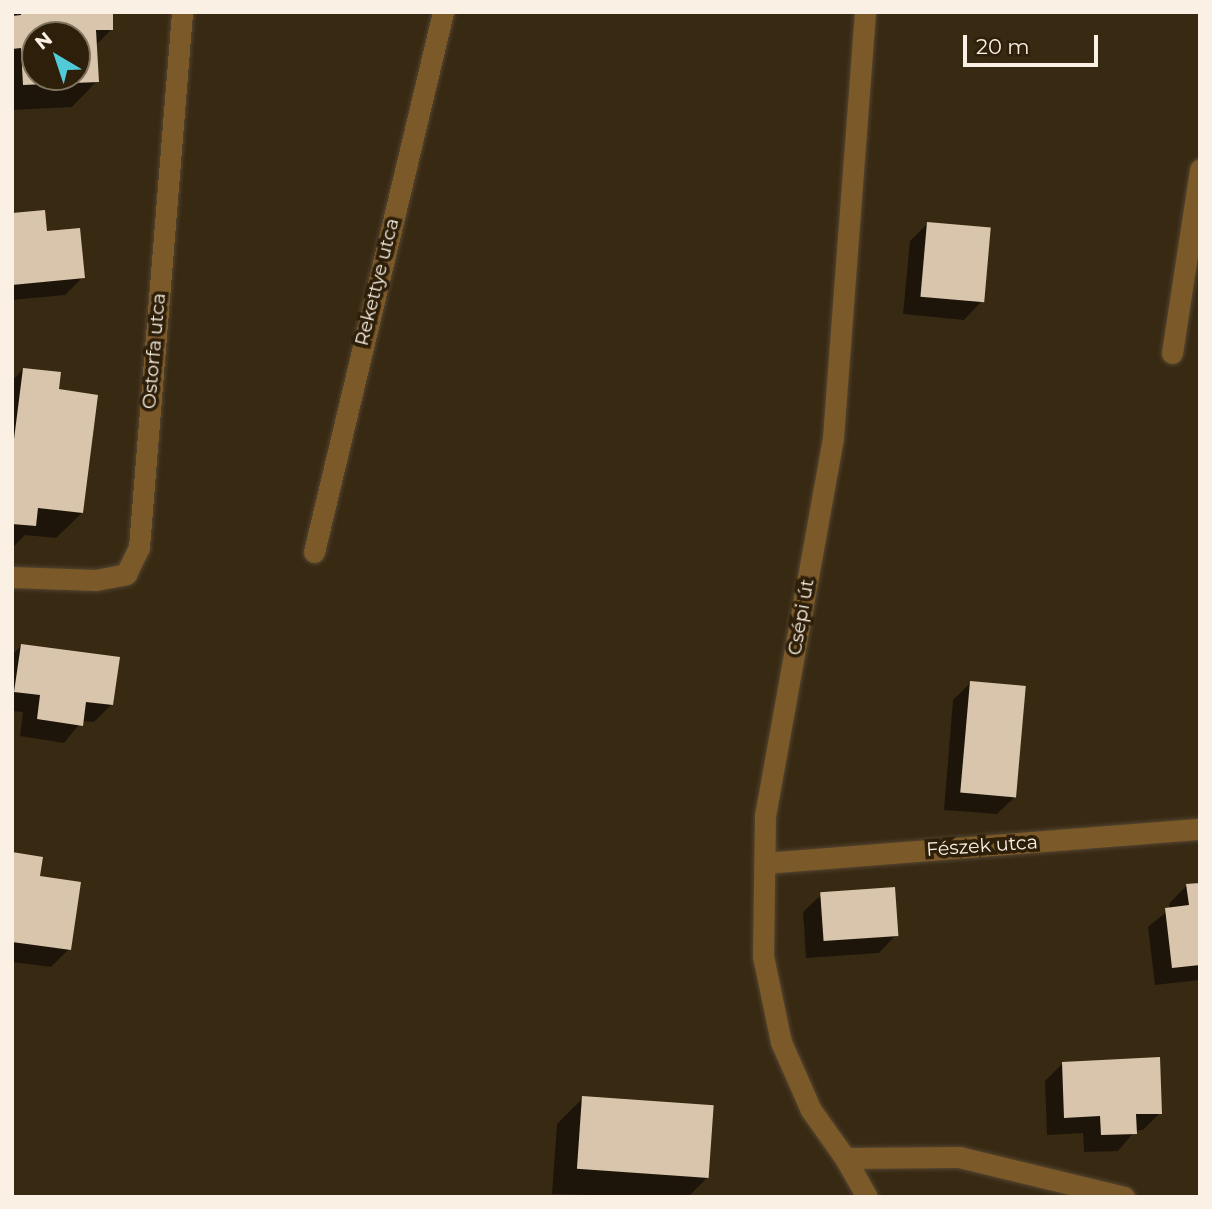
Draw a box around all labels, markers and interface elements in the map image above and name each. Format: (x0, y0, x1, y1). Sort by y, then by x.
north arrow (21, 21, 91, 91)
scale bar (967, 21, 1102, 65)
text: N (31, 27, 57, 55)
text: 20 m (976, 34, 1030, 59)
street label: Rekettye utca (350, 216, 404, 348)
street label: Ostorfa utca (138, 292, 170, 410)
street label: Csépi út (783, 577, 819, 657)
street label: Fészek utca (925, 831, 1039, 861)

